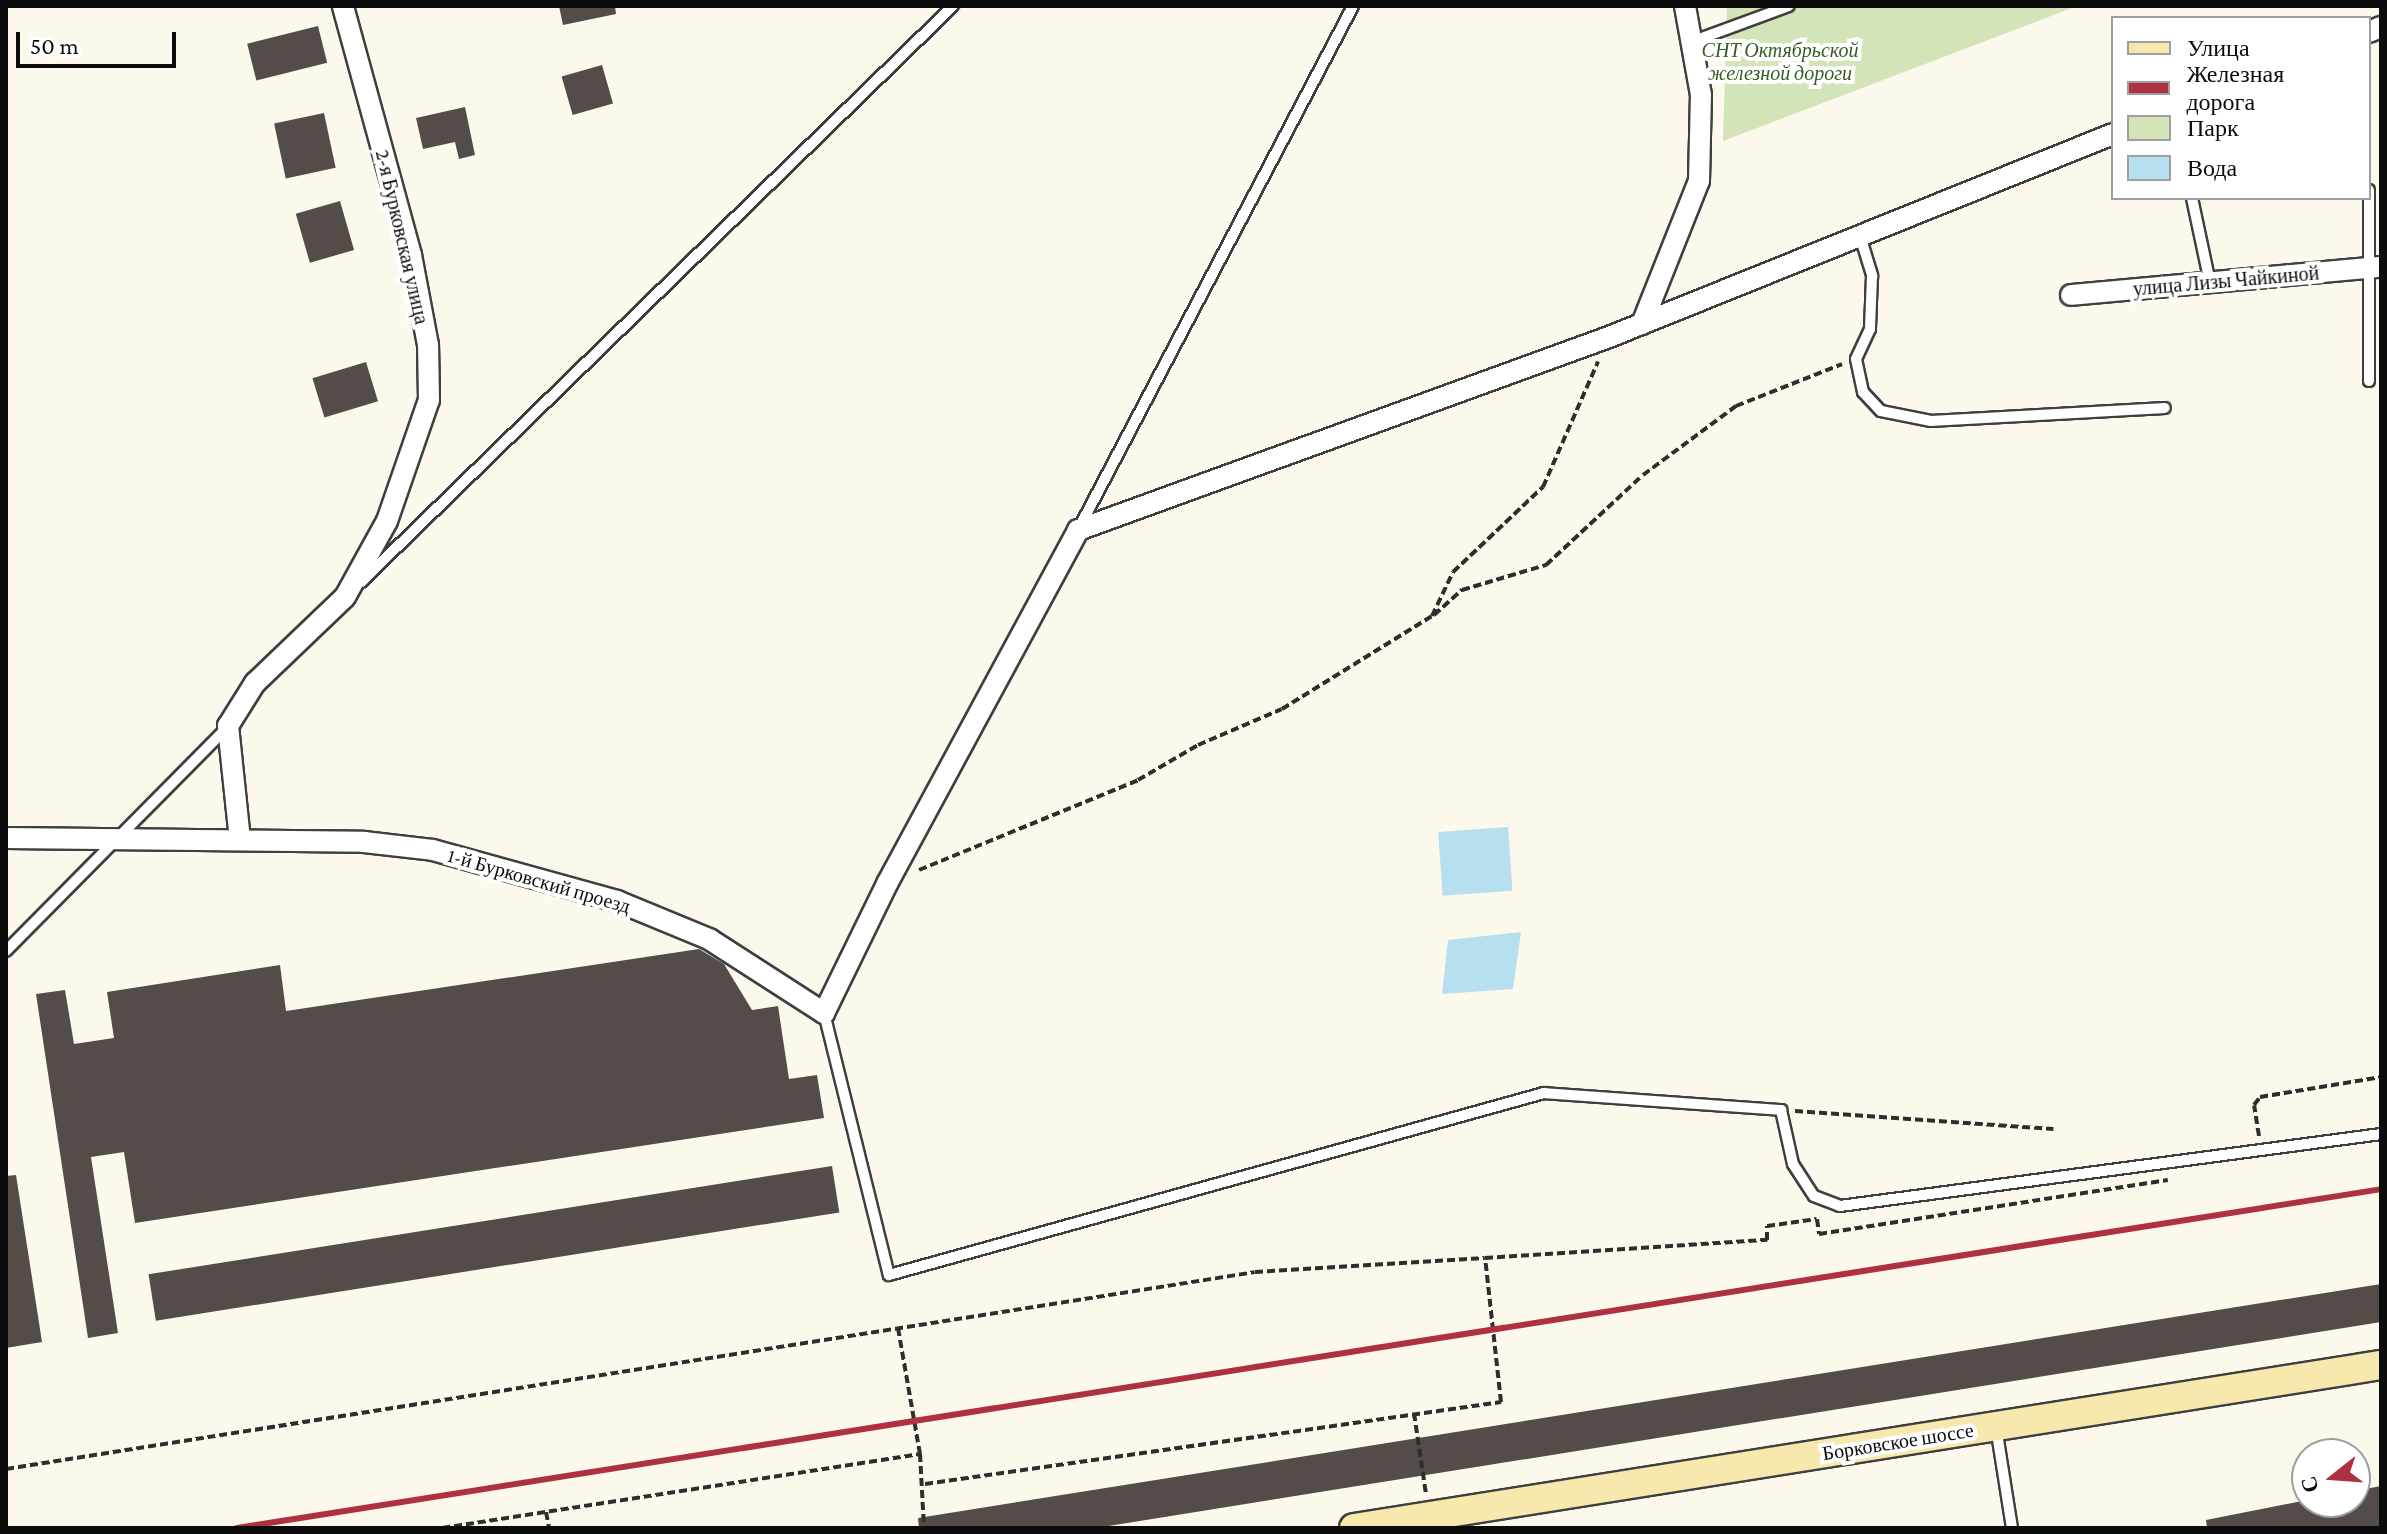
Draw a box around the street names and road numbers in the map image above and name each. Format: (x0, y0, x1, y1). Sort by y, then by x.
street label: 2-я Бурковская улица (370, 147, 434, 327)
street label: улица Лизы Чайкиной (2132, 261, 2320, 301)
street label: 1-й Бурковский проезд (445, 843, 633, 919)
street label: Борковское шоссе (1821, 1418, 1975, 1466)

